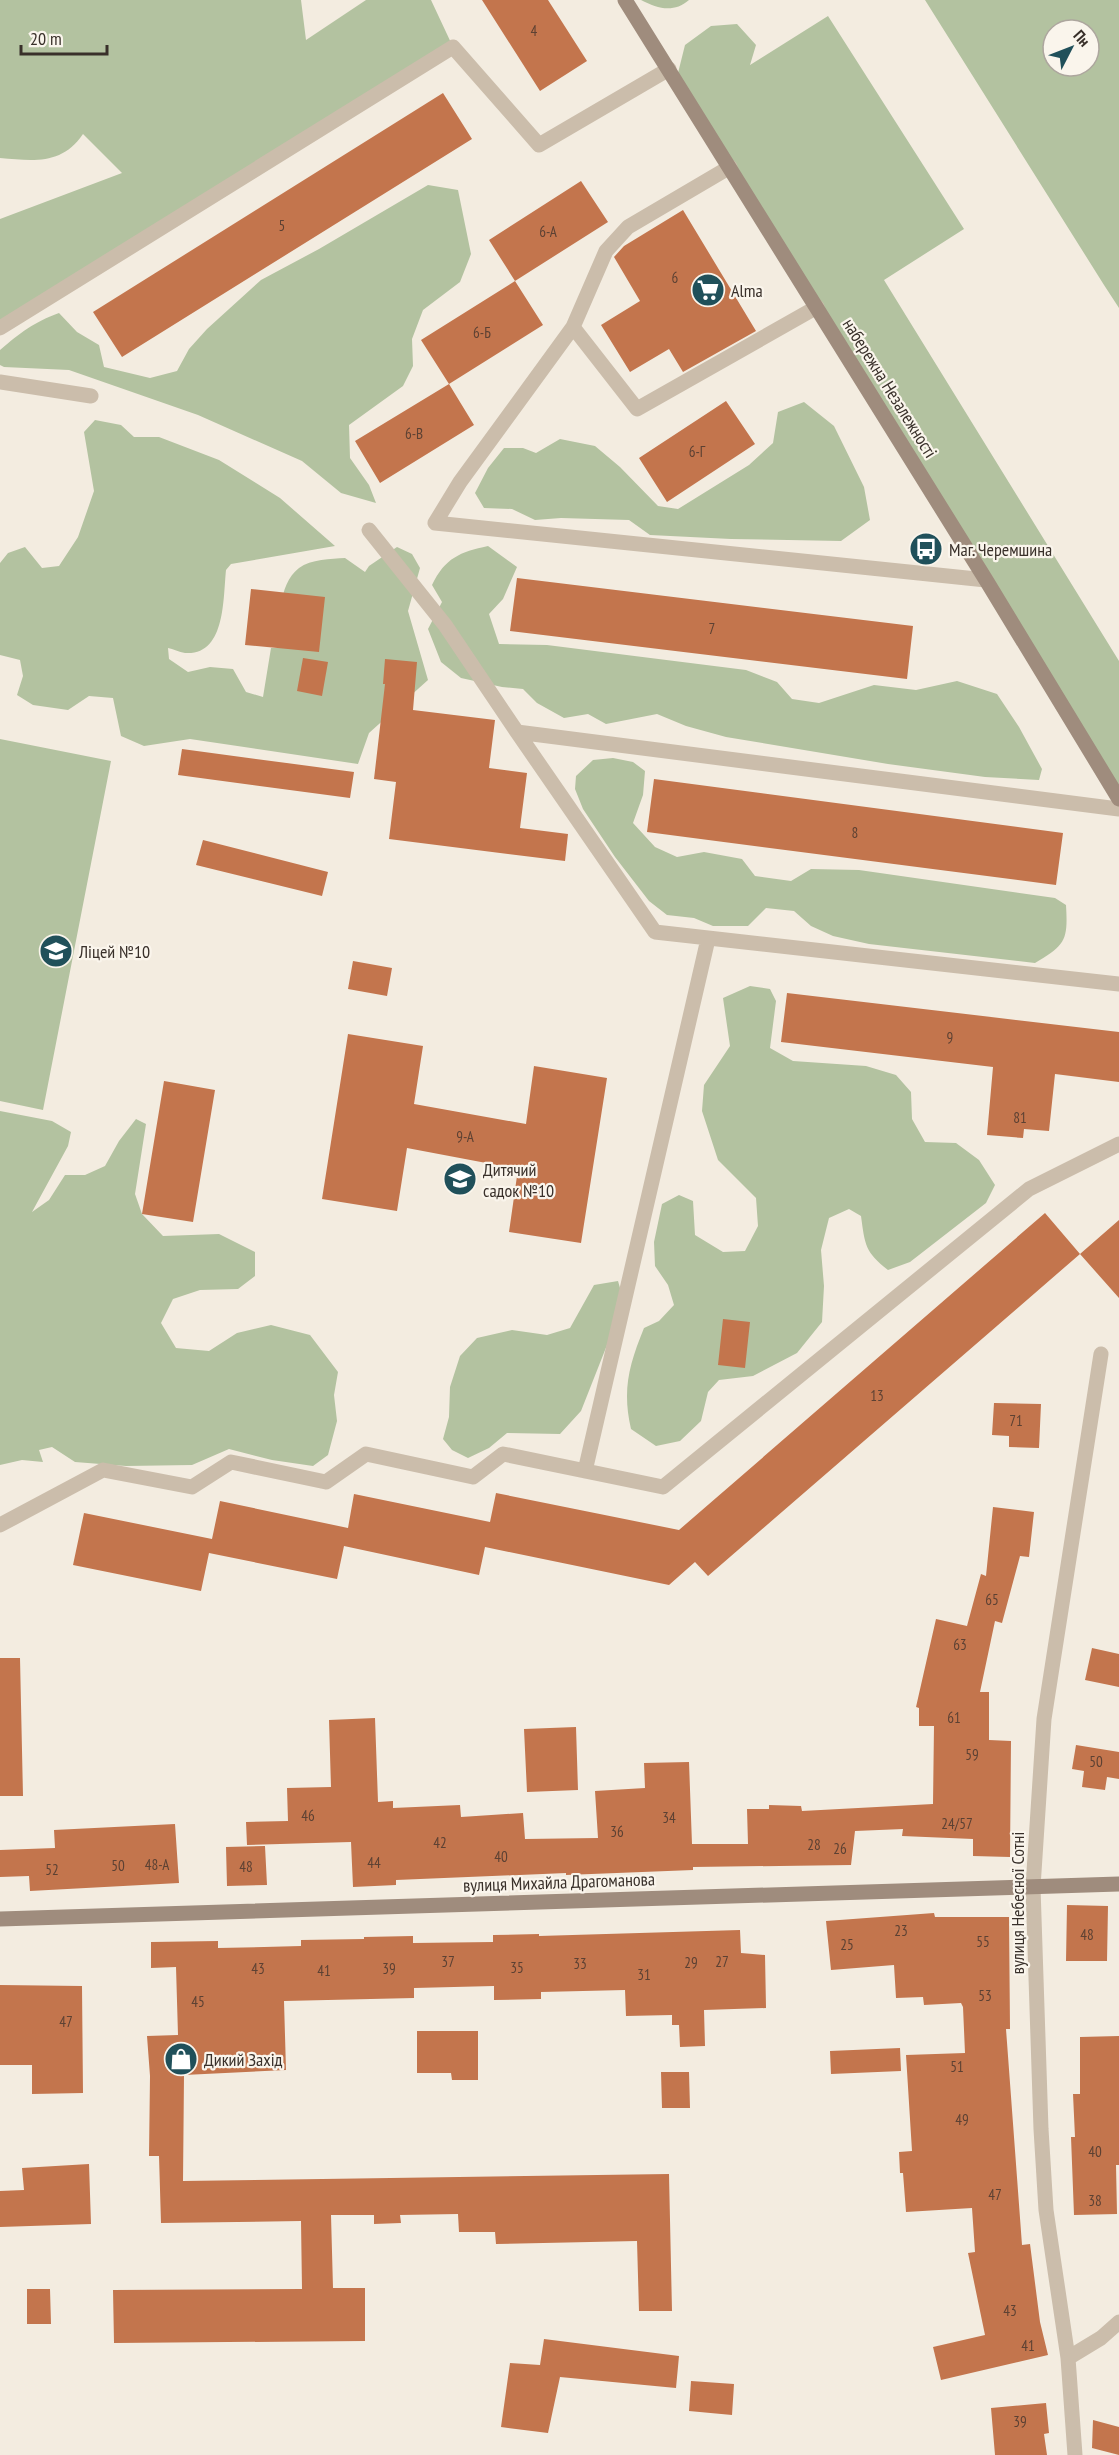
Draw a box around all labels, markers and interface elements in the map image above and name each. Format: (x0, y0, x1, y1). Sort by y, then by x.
scale bar (21, 18, 106, 56)
north arrow (1041, 18, 1101, 78)
house number: 4 (531, 21, 538, 40)
text: Пн (1070, 26, 1095, 50)
text: 20 m (30, 27, 62, 50)
house number: 5 (279, 216, 285, 235)
house number: 6-А (539, 222, 558, 241)
house number: 6 (672, 268, 679, 287)
supermarket icon: Alma (690, 272, 726, 308)
place label: Alma (731, 279, 763, 302)
street label: набережна Незалежності (838, 314, 942, 462)
house number: 6-Б (473, 323, 491, 342)
house number: 6-В (405, 424, 423, 443)
house number: 6-Г (689, 442, 706, 461)
bus stop icon: Маг. Черемшина (908, 531, 944, 567)
place label: Маг. Черемшина (949, 538, 1052, 561)
house number: 7 (709, 619, 715, 638)
house number: 8 (852, 823, 858, 842)
school or university icon: Ліцей №10 (38, 933, 74, 969)
place label: Ліцей №10 (78, 940, 150, 963)
house number: 9 (947, 1028, 953, 1047)
house number: 81 (1013, 1108, 1027, 1127)
house number: 9-А (456, 1127, 475, 1146)
place label: Дитячий садок №10 (483, 1158, 554, 1202)
school or university icon: Дитячий садок №10 (442, 1161, 478, 1197)
house number: 13 (870, 1386, 884, 1405)
house number: 71 (1009, 1411, 1023, 1430)
house number: 65 (985, 1590, 999, 1609)
house number: 63 (953, 1635, 967, 1654)
house number: 61 (947, 1708, 961, 1727)
house number: 59 (965, 1745, 979, 1764)
house number: 50 (1089, 1752, 1103, 1771)
house number: 46 (301, 1806, 315, 1825)
house number: 34 (662, 1808, 676, 1827)
house number: 24/57 (941, 1814, 973, 1833)
house number: 36 (610, 1822, 624, 1841)
street label: вулиця Небесної Сотні (1006, 1832, 1029, 1974)
house number: 42 (433, 1833, 447, 1852)
house number: 28 (807, 1835, 821, 1854)
house number: 26 (833, 1839, 847, 1858)
house number: 40 (494, 1847, 508, 1866)
house number: 44 (367, 1853, 381, 1872)
house number: 48-А (145, 1855, 170, 1874)
house number: 50 (111, 1856, 125, 1875)
house number: 48 (239, 1857, 253, 1876)
house number: 52 (45, 1860, 59, 1879)
street label: вулиця Михайла Драгоманова (463, 1867, 655, 1897)
house number: 23 (894, 1921, 908, 1940)
house number: 48 (1080, 1925, 1094, 1944)
house number: 55 (976, 1932, 990, 1951)
house number: 25 (840, 1935, 854, 1954)
house number: 37 (441, 1952, 455, 1971)
house number: 27 (715, 1952, 729, 1971)
house number: 29 (684, 1953, 698, 1972)
house number: 33 (573, 1954, 587, 1973)
house number: 35 (510, 1958, 524, 1977)
house number: 43 (251, 1959, 265, 1978)
house number: 39 (382, 1959, 396, 1978)
house number: 41 (317, 1961, 331, 1980)
house number: 31 (637, 1965, 651, 1984)
house number: 53 (978, 1986, 992, 2005)
house number: 45 (191, 1992, 205, 2011)
house number: 47 (59, 2012, 73, 2031)
shop icon: Дикий Захід (163, 2041, 199, 2077)
place label: Дикий Захід (204, 2048, 283, 2071)
house number: 51 (950, 2057, 964, 2076)
house number: 49 (955, 2110, 969, 2129)
house number: 40 (1088, 2142, 1102, 2161)
house number: 47 (988, 2185, 1002, 2204)
house number: 38 (1088, 2191, 1102, 2210)
house number: 43 (1003, 2301, 1017, 2320)
house number: 41 (1021, 2336, 1035, 2355)
house number: 39 (1013, 2412, 1027, 2431)

